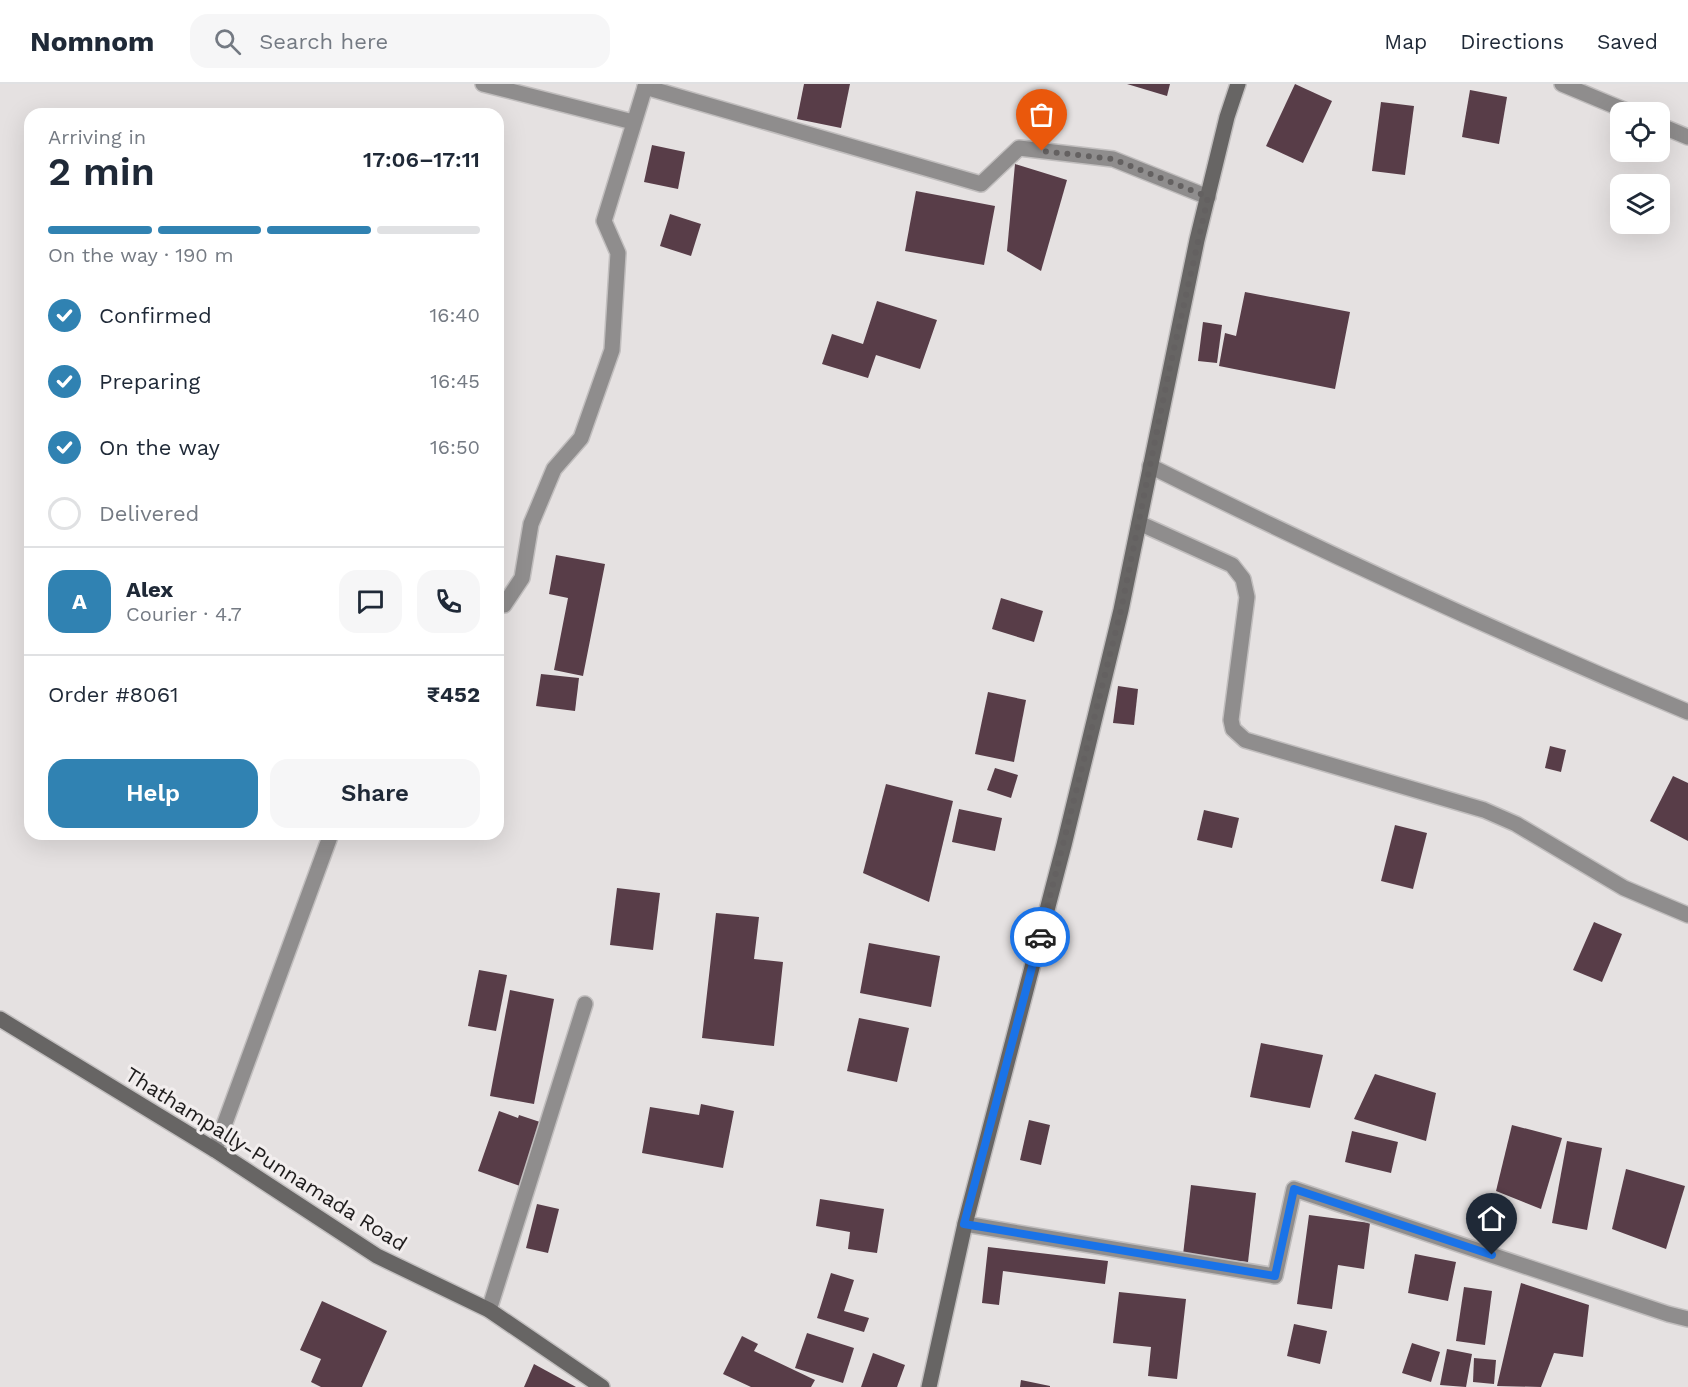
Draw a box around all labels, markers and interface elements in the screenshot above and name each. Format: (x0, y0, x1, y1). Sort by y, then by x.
search box (190, 14, 610, 68)
text: Nomnom (30, 25, 154, 58)
icon: search (211, 25, 244, 58)
text: Search here (259, 29, 388, 54)
text: Map (1384, 29, 1427, 54)
text: Directions (1460, 29, 1564, 54)
text: Saved (1597, 29, 1658, 54)
pin (1016, 89, 1067, 151)
icon: bag (1025, 98, 1058, 131)
map controls (1610, 102, 1670, 234)
button: locate (1610, 102, 1670, 162)
text: Arriving in (48, 125, 146, 149)
text: 17:06–17:11 (363, 147, 480, 172)
text: 2 min (48, 149, 155, 194)
button: layers (1610, 174, 1670, 234)
text: On the way · 190 m (48, 243, 234, 267)
icon: check (48, 299, 81, 332)
text: Confirmed (99, 303, 212, 328)
text: 16:40 (429, 303, 480, 327)
icon: check (48, 365, 81, 398)
text: Preparing (99, 369, 200, 394)
text: 16:45 (430, 369, 480, 393)
icon: check (48, 431, 81, 464)
text: On the way (99, 435, 220, 460)
text: 16:50 (430, 435, 480, 459)
text: Delivered (99, 501, 199, 526)
button: chat (339, 570, 402, 633)
button: phone (417, 570, 480, 633)
text: Alex (126, 577, 173, 602)
text: A (72, 589, 87, 614)
text: Courier · 4.7 (126, 602, 242, 626)
text: Order #8061 (48, 682, 179, 707)
text: ₹452 (427, 682, 480, 707)
button: Help (48, 759, 258, 828)
button: Share (270, 759, 480, 828)
courier (1010, 907, 1070, 967)
icon: car (1024, 921, 1057, 954)
street label: Thathampally-Punnamada Road (121, 1061, 412, 1256)
pin (1466, 1193, 1517, 1255)
icon: home (1475, 1202, 1508, 1235)

